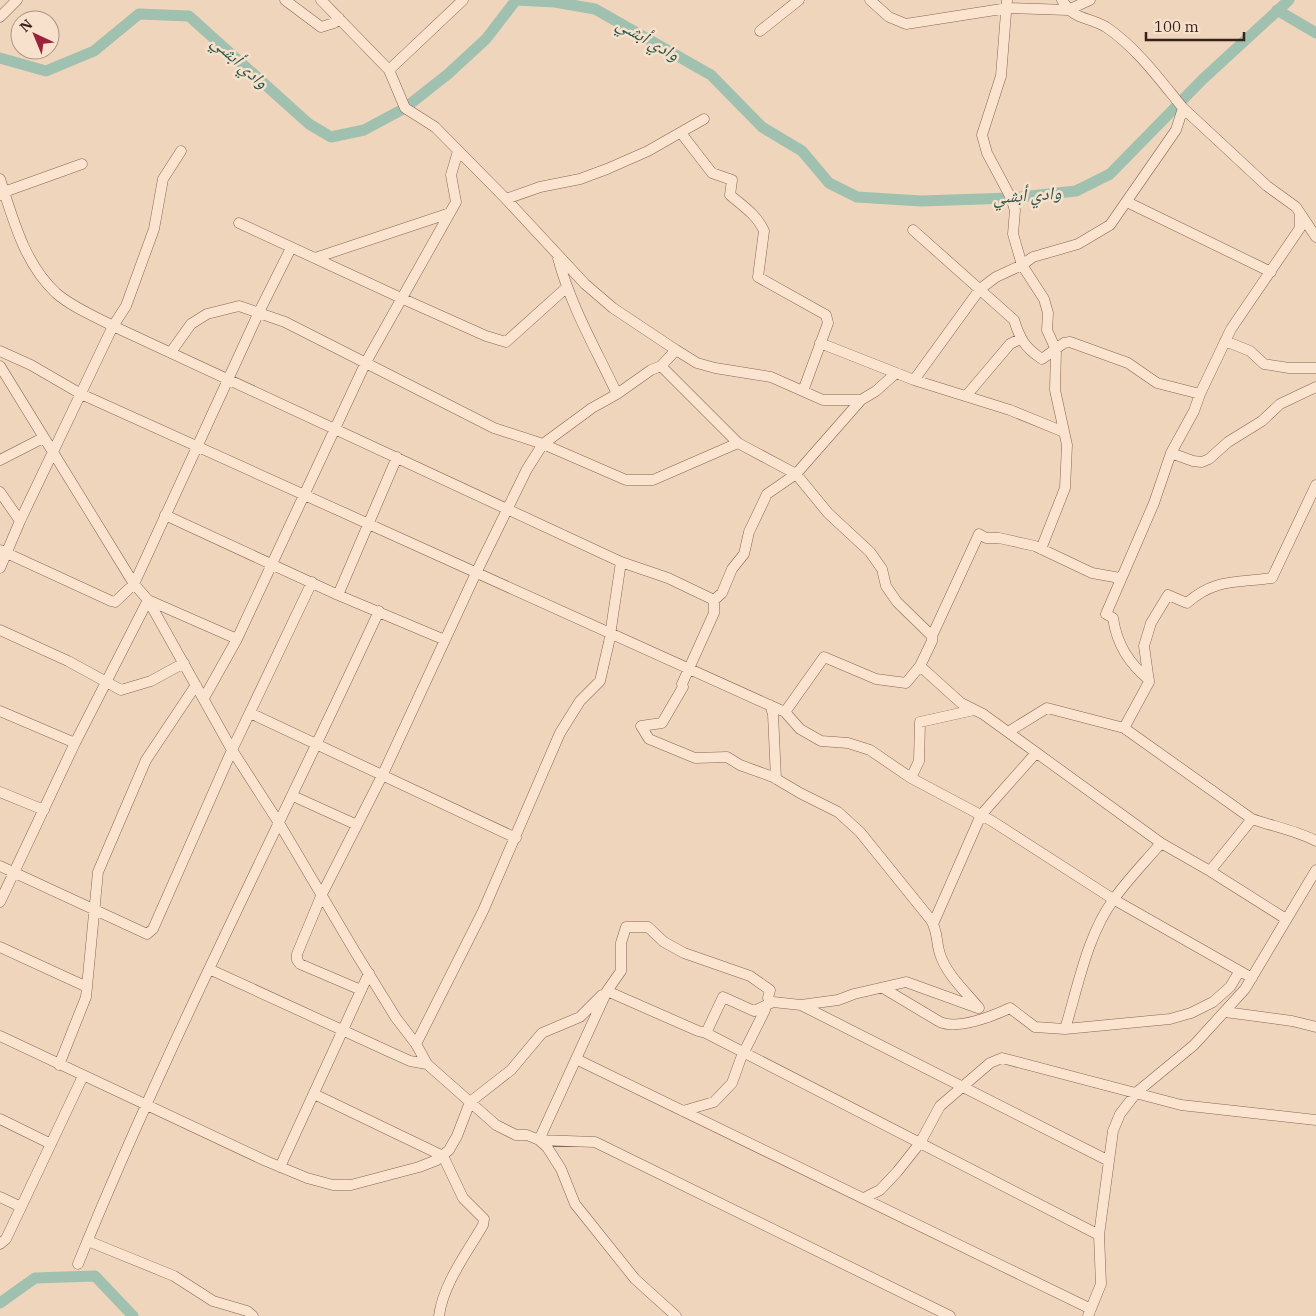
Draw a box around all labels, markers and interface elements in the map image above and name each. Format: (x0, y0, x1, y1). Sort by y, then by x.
north arrow (10, 10, 60, 60)
scale bar (1146, 10, 1244, 42)
water label: وادي أبشي (611, 11, 684, 69)
text: N (16, 15, 36, 36)
text: 100 m (1154, 17, 1199, 36)
water label: وادي أبشي (205, 30, 274, 96)
water label: وادي أبشي (992, 181, 1063, 212)

